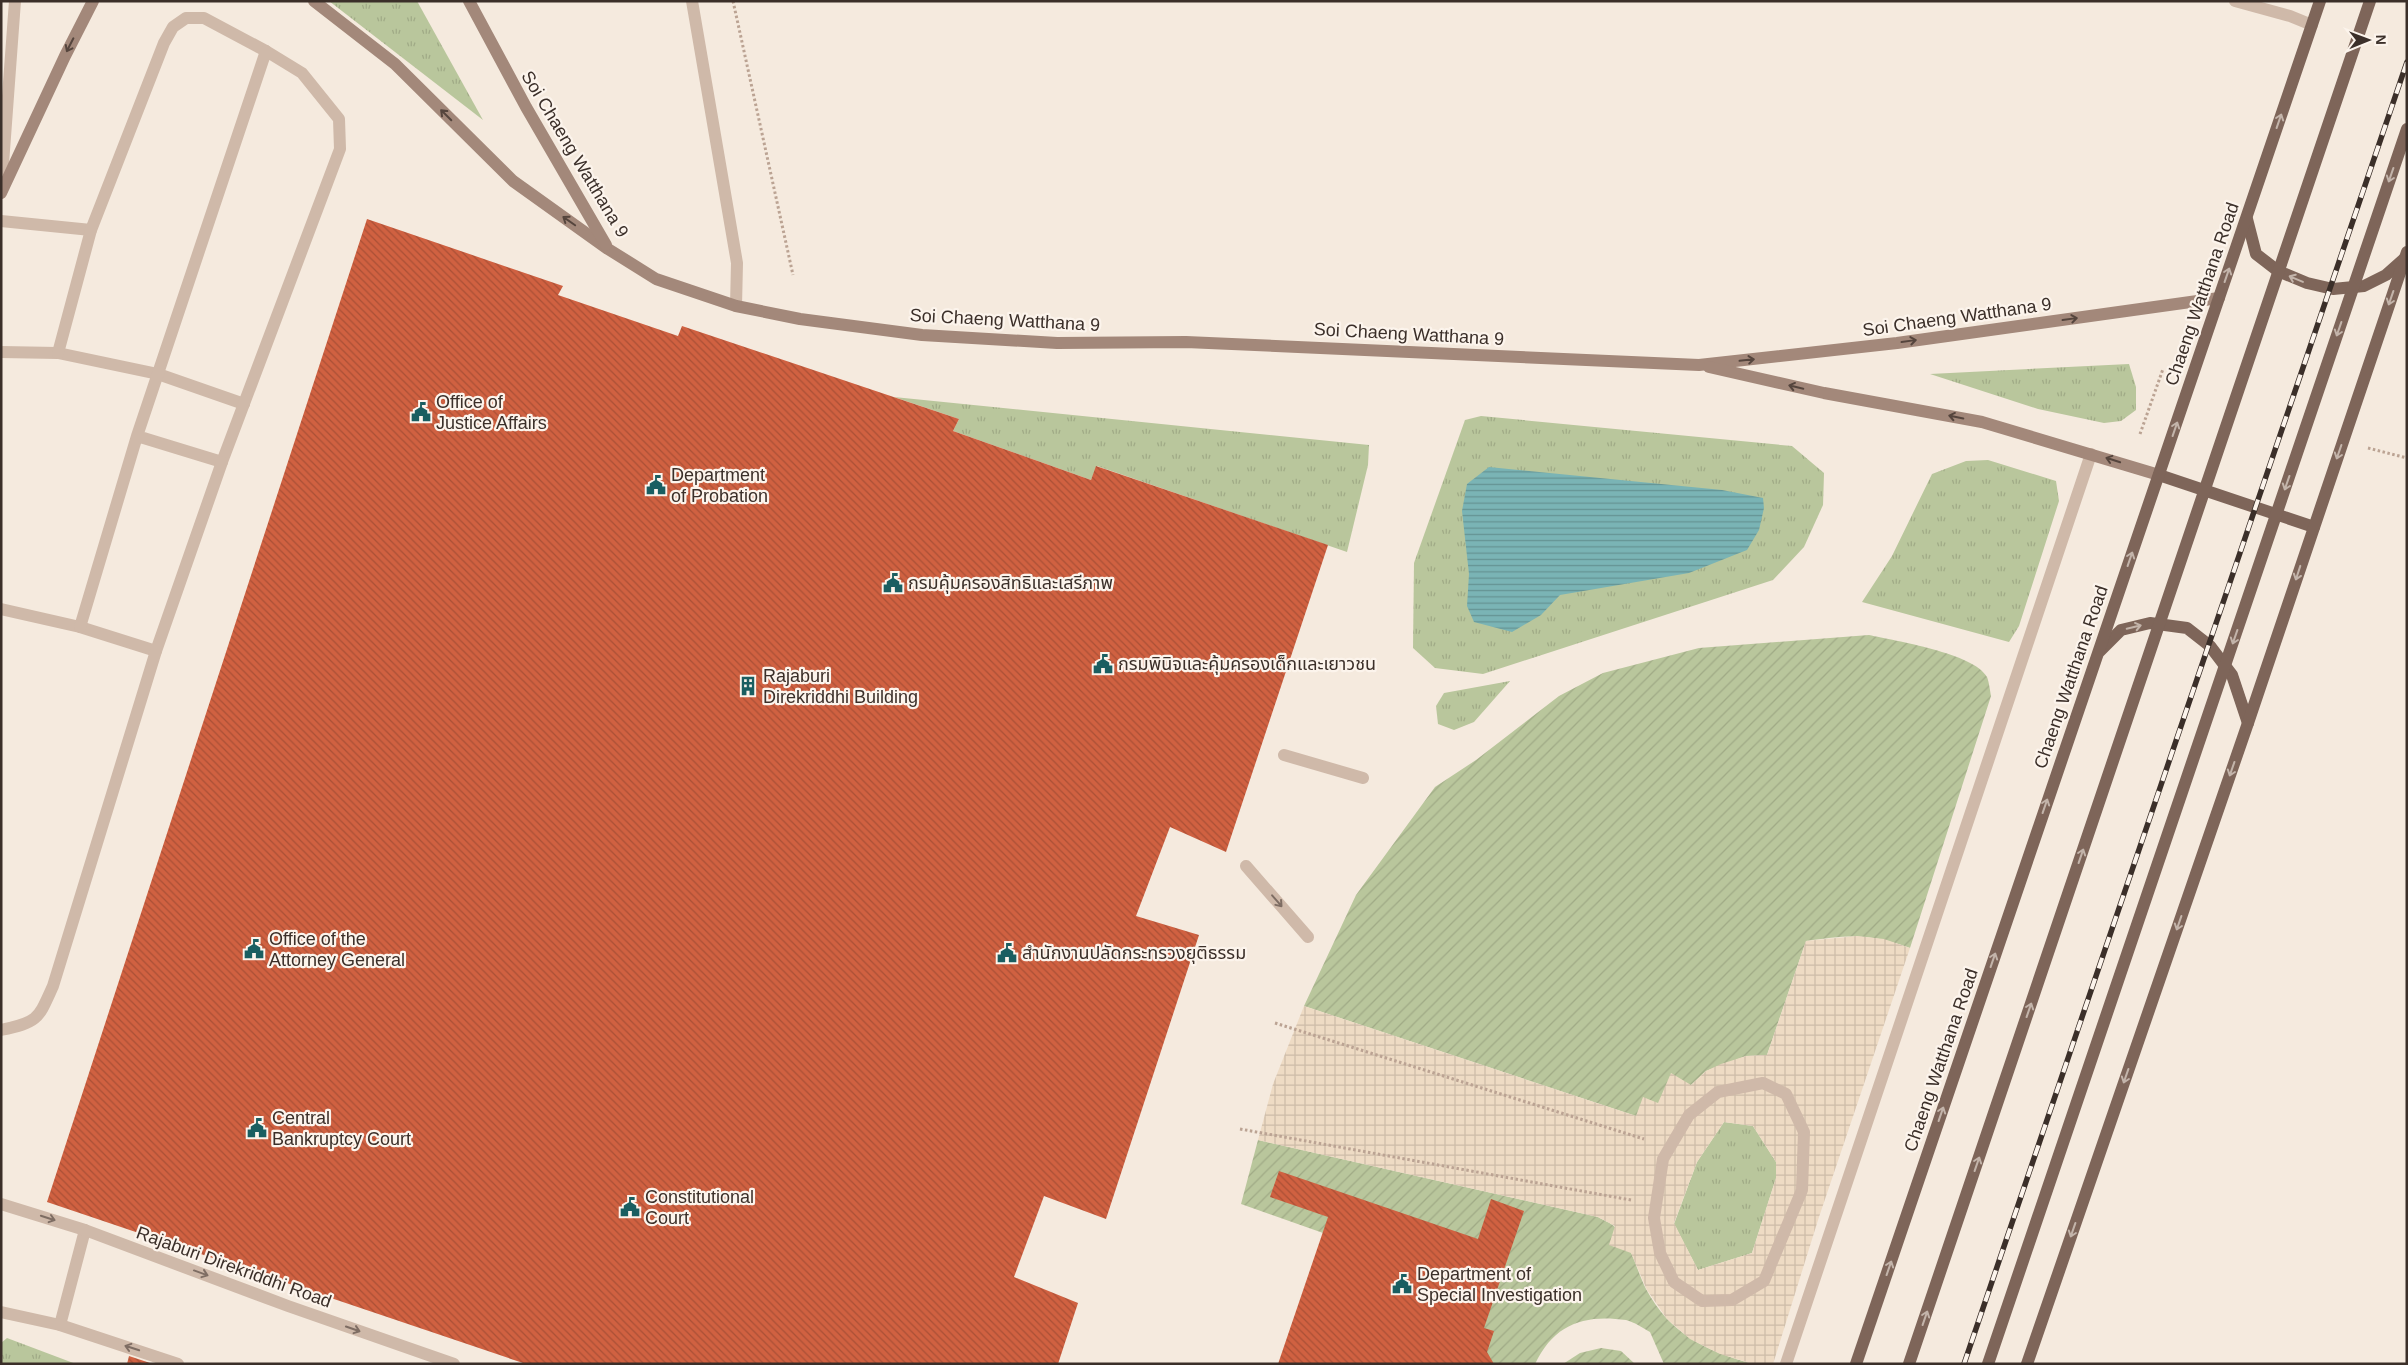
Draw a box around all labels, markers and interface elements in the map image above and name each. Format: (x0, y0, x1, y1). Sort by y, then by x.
north arrow (2343, 15, 2393, 65)
text: N (2373, 35, 2389, 45)
one-way arrow (65, 37, 75, 51)
street label: Soi Chaeng Watthana 9 (517, 67, 633, 241)
one-way arrow (440, 109, 452, 121)
one-way arrow (2275, 114, 2285, 130)
one-way arrow (2386, 167, 2395, 183)
street label: Chaeng Watthana Road (2161, 200, 2243, 388)
one-way arrow (562, 216, 576, 226)
one-way arrow (2223, 268, 2232, 283)
one-way arrow (2289, 273, 2304, 283)
one-way arrow (2386, 290, 2395, 305)
street label: Soi Chaeng Watthana 9 (1861, 294, 2053, 340)
street label: Soi Chaeng Watthana 9 (909, 305, 1101, 335)
one-way arrow (2061, 314, 2077, 324)
street label: Soi Chaeng Watthana 9 (1313, 319, 1505, 349)
one-way arrow (2334, 321, 2343, 336)
one-way arrow (1900, 336, 1916, 346)
one-way arrow (1739, 355, 1755, 365)
one-way arrow (1789, 382, 1805, 391)
place label: Office of Justice Affairs (436, 392, 547, 433)
public building icon: Office of Justice Affairs (410, 401, 432, 423)
one-way arrow (1949, 412, 1965, 421)
one-way arrow (2171, 422, 2180, 437)
one-way arrow (2334, 444, 2344, 460)
one-way arrow (2105, 455, 2121, 465)
place label: Department of Probation (671, 465, 768, 506)
public building icon: Department of Probation (645, 474, 667, 496)
one-way arrow (2282, 475, 2291, 490)
one-way arrow (2126, 552, 2135, 568)
one-way arrow (2293, 565, 2302, 580)
public building icon: กรมคุ้มครองสิทธิและเสรีภาพ (882, 572, 904, 594)
place label: กรมคุ้มครองสิทธิและเสรีภาพ (908, 573, 1113, 594)
street label: Chaeng Watthana Road (2030, 583, 2112, 771)
one-way arrow (2126, 622, 2142, 631)
one-way arrow (2229, 629, 2239, 645)
public building icon: กรมพินิจและคุ้มครองเด็กและเยาวชน (1092, 653, 1114, 675)
place label: กรมพินิจและคุ้มครองเด็กและเยาวชน (1118, 654, 1376, 675)
place label: Rajaburi Direkriddhi Building (763, 666, 918, 707)
building icon: Rajaburi Direkriddhi Building (737, 675, 759, 697)
one-way arrow (2227, 761, 2236, 776)
one-way arrow (2041, 798, 2051, 814)
one-way arrow (2077, 848, 2086, 864)
one-way arrow (1271, 895, 1283, 908)
one-way arrow (2174, 914, 2183, 930)
place label: Office of the Attorney General (269, 929, 405, 970)
public building icon: Office of the Attorney General (243, 938, 265, 960)
public building icon: สำนักงานปลัดกระทรวงยุติธรรม (996, 942, 1018, 964)
place label: สำนักงานปลัดกระทรวงยุติธรรม (1022, 943, 1246, 964)
one-way arrow (1989, 953, 1998, 968)
street label: Chaeng Watthana Road (1900, 966, 1982, 1154)
one-way arrow (2025, 1002, 2034, 1018)
one-way arrow (2121, 1068, 2130, 1083)
one-way arrow (1937, 1107, 1946, 1122)
place label: Central Bankruptcy Court (272, 1108, 411, 1149)
public building icon: Central Bankruptcy Court (246, 1117, 268, 1139)
one-way arrow (1973, 1156, 1982, 1172)
place label: Constitutional Court (645, 1187, 754, 1228)
public building icon: Constitutional Court (619, 1196, 641, 1218)
one-way arrow (39, 1214, 55, 1223)
street label: Rajaburi Direkriddhi Road (134, 1222, 334, 1312)
one-way arrow (2068, 1222, 2077, 1237)
one-way arrow (1885, 1261, 1894, 1276)
place label: Department of Special Investigation (1417, 1264, 1582, 1305)
one-way arrow (192, 1269, 208, 1278)
public building icon: Department of Special Investigation (1391, 1273, 1413, 1295)
one-way arrow (1921, 1310, 1930, 1326)
one-way arrow (345, 1324, 361, 1334)
one-way arrow (124, 1343, 140, 1353)

